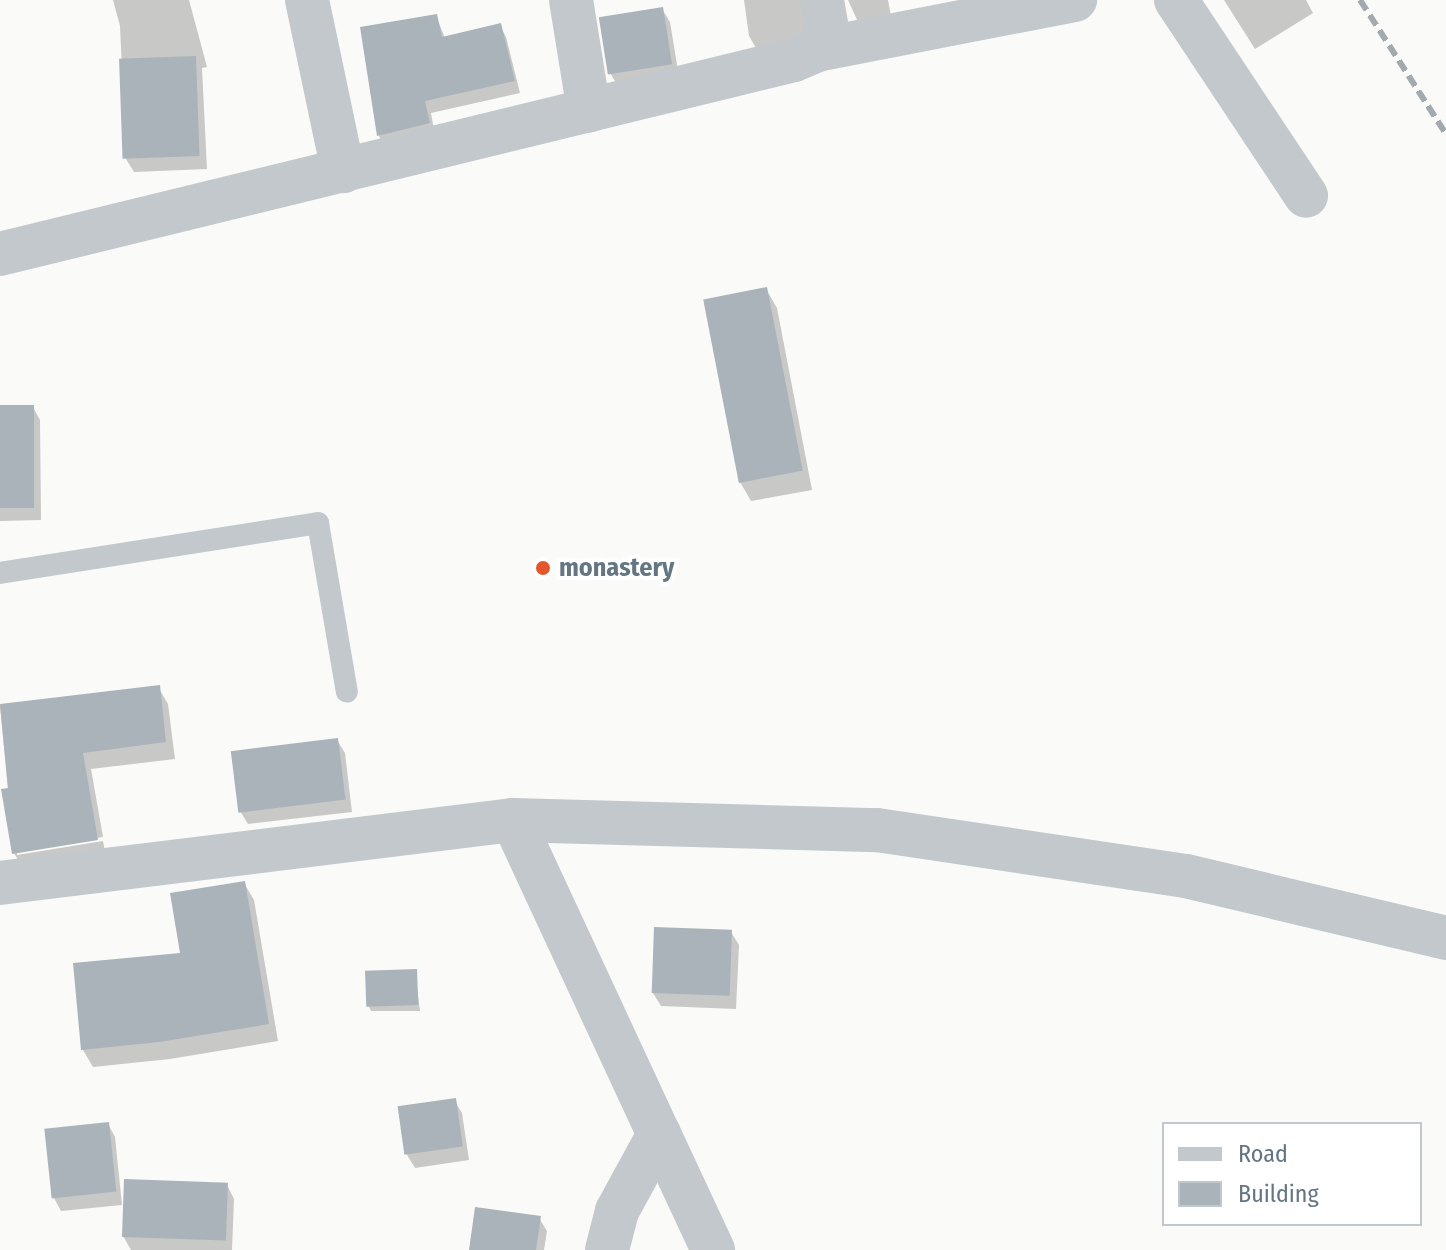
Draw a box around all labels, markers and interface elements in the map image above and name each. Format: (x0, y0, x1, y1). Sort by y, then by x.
place label: monastery (559, 552, 674, 584)
marker: monastery (534, 559, 552, 577)
legend (1162, 1122, 1422, 1226)
text: Road (1238, 1140, 1288, 1168)
text: Building (1238, 1180, 1319, 1208)

